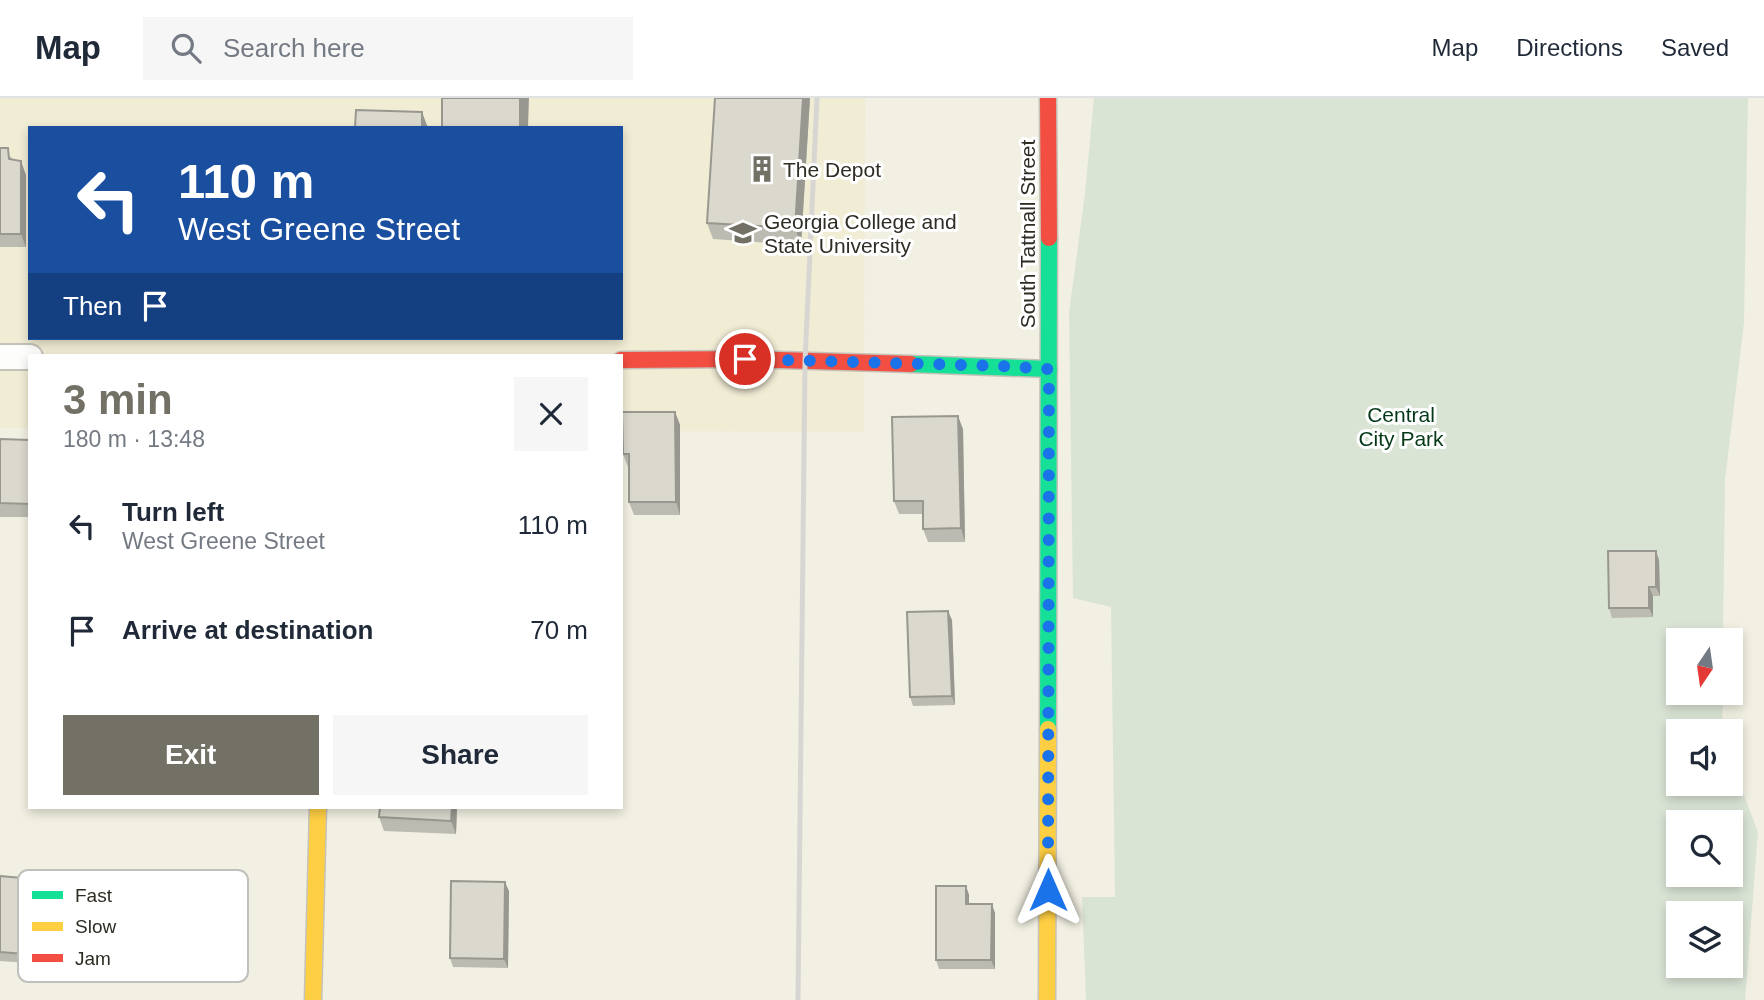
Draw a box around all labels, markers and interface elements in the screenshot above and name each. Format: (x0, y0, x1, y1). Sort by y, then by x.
search box (143, 17, 633, 80)
text: Map (35, 29, 101, 66)
icon: search (167, 29, 205, 67)
text: Search here (223, 33, 365, 63)
text: Map (1432, 34, 1478, 61)
text: Directions (1516, 34, 1623, 61)
text: Saved (1661, 34, 1729, 61)
street label: South Tattnall Street (1016, 139, 1039, 328)
icon: left (63, 154, 154, 245)
text: 110 m (178, 154, 314, 208)
building icon: The Depot (747, 154, 777, 184)
place label: The Depot (783, 158, 881, 181)
place label: Georgia College and State University (764, 210, 957, 257)
text: West Greene Street (178, 211, 460, 247)
school or university icon: Georgia College and State University (728, 218, 758, 248)
icon: arrive (136, 287, 174, 325)
text: Then (63, 291, 122, 321)
pin (715, 329, 775, 389)
icon: arrive (726, 340, 764, 378)
text: 3 min (63, 376, 173, 423)
button: close (514, 377, 588, 451)
park label: Central City Park (1358, 403, 1444, 450)
text: 180 m · 13:48 (63, 426, 205, 452)
text: Turn left (122, 497, 224, 527)
icon: left (63, 507, 101, 545)
text: 110 m (518, 510, 588, 540)
text: West Greene Street (122, 528, 325, 554)
icon: arrive (63, 612, 101, 650)
text: Arrive at destination (122, 615, 373, 645)
text: 70 m (530, 615, 588, 645)
north arrow (1666, 628, 1743, 705)
map controls (1666, 628, 1743, 978)
button: Exit (63, 715, 319, 795)
button: Share (333, 715, 588, 795)
button: sound (1666, 719, 1743, 796)
button: search (1666, 810, 1743, 887)
position arrow (1011, 853, 1085, 927)
legend (18, 870, 248, 982)
text: Fast (75, 885, 113, 906)
button: layers (1666, 901, 1743, 978)
text: Slow (75, 916, 116, 937)
text: Jam (75, 948, 111, 969)

